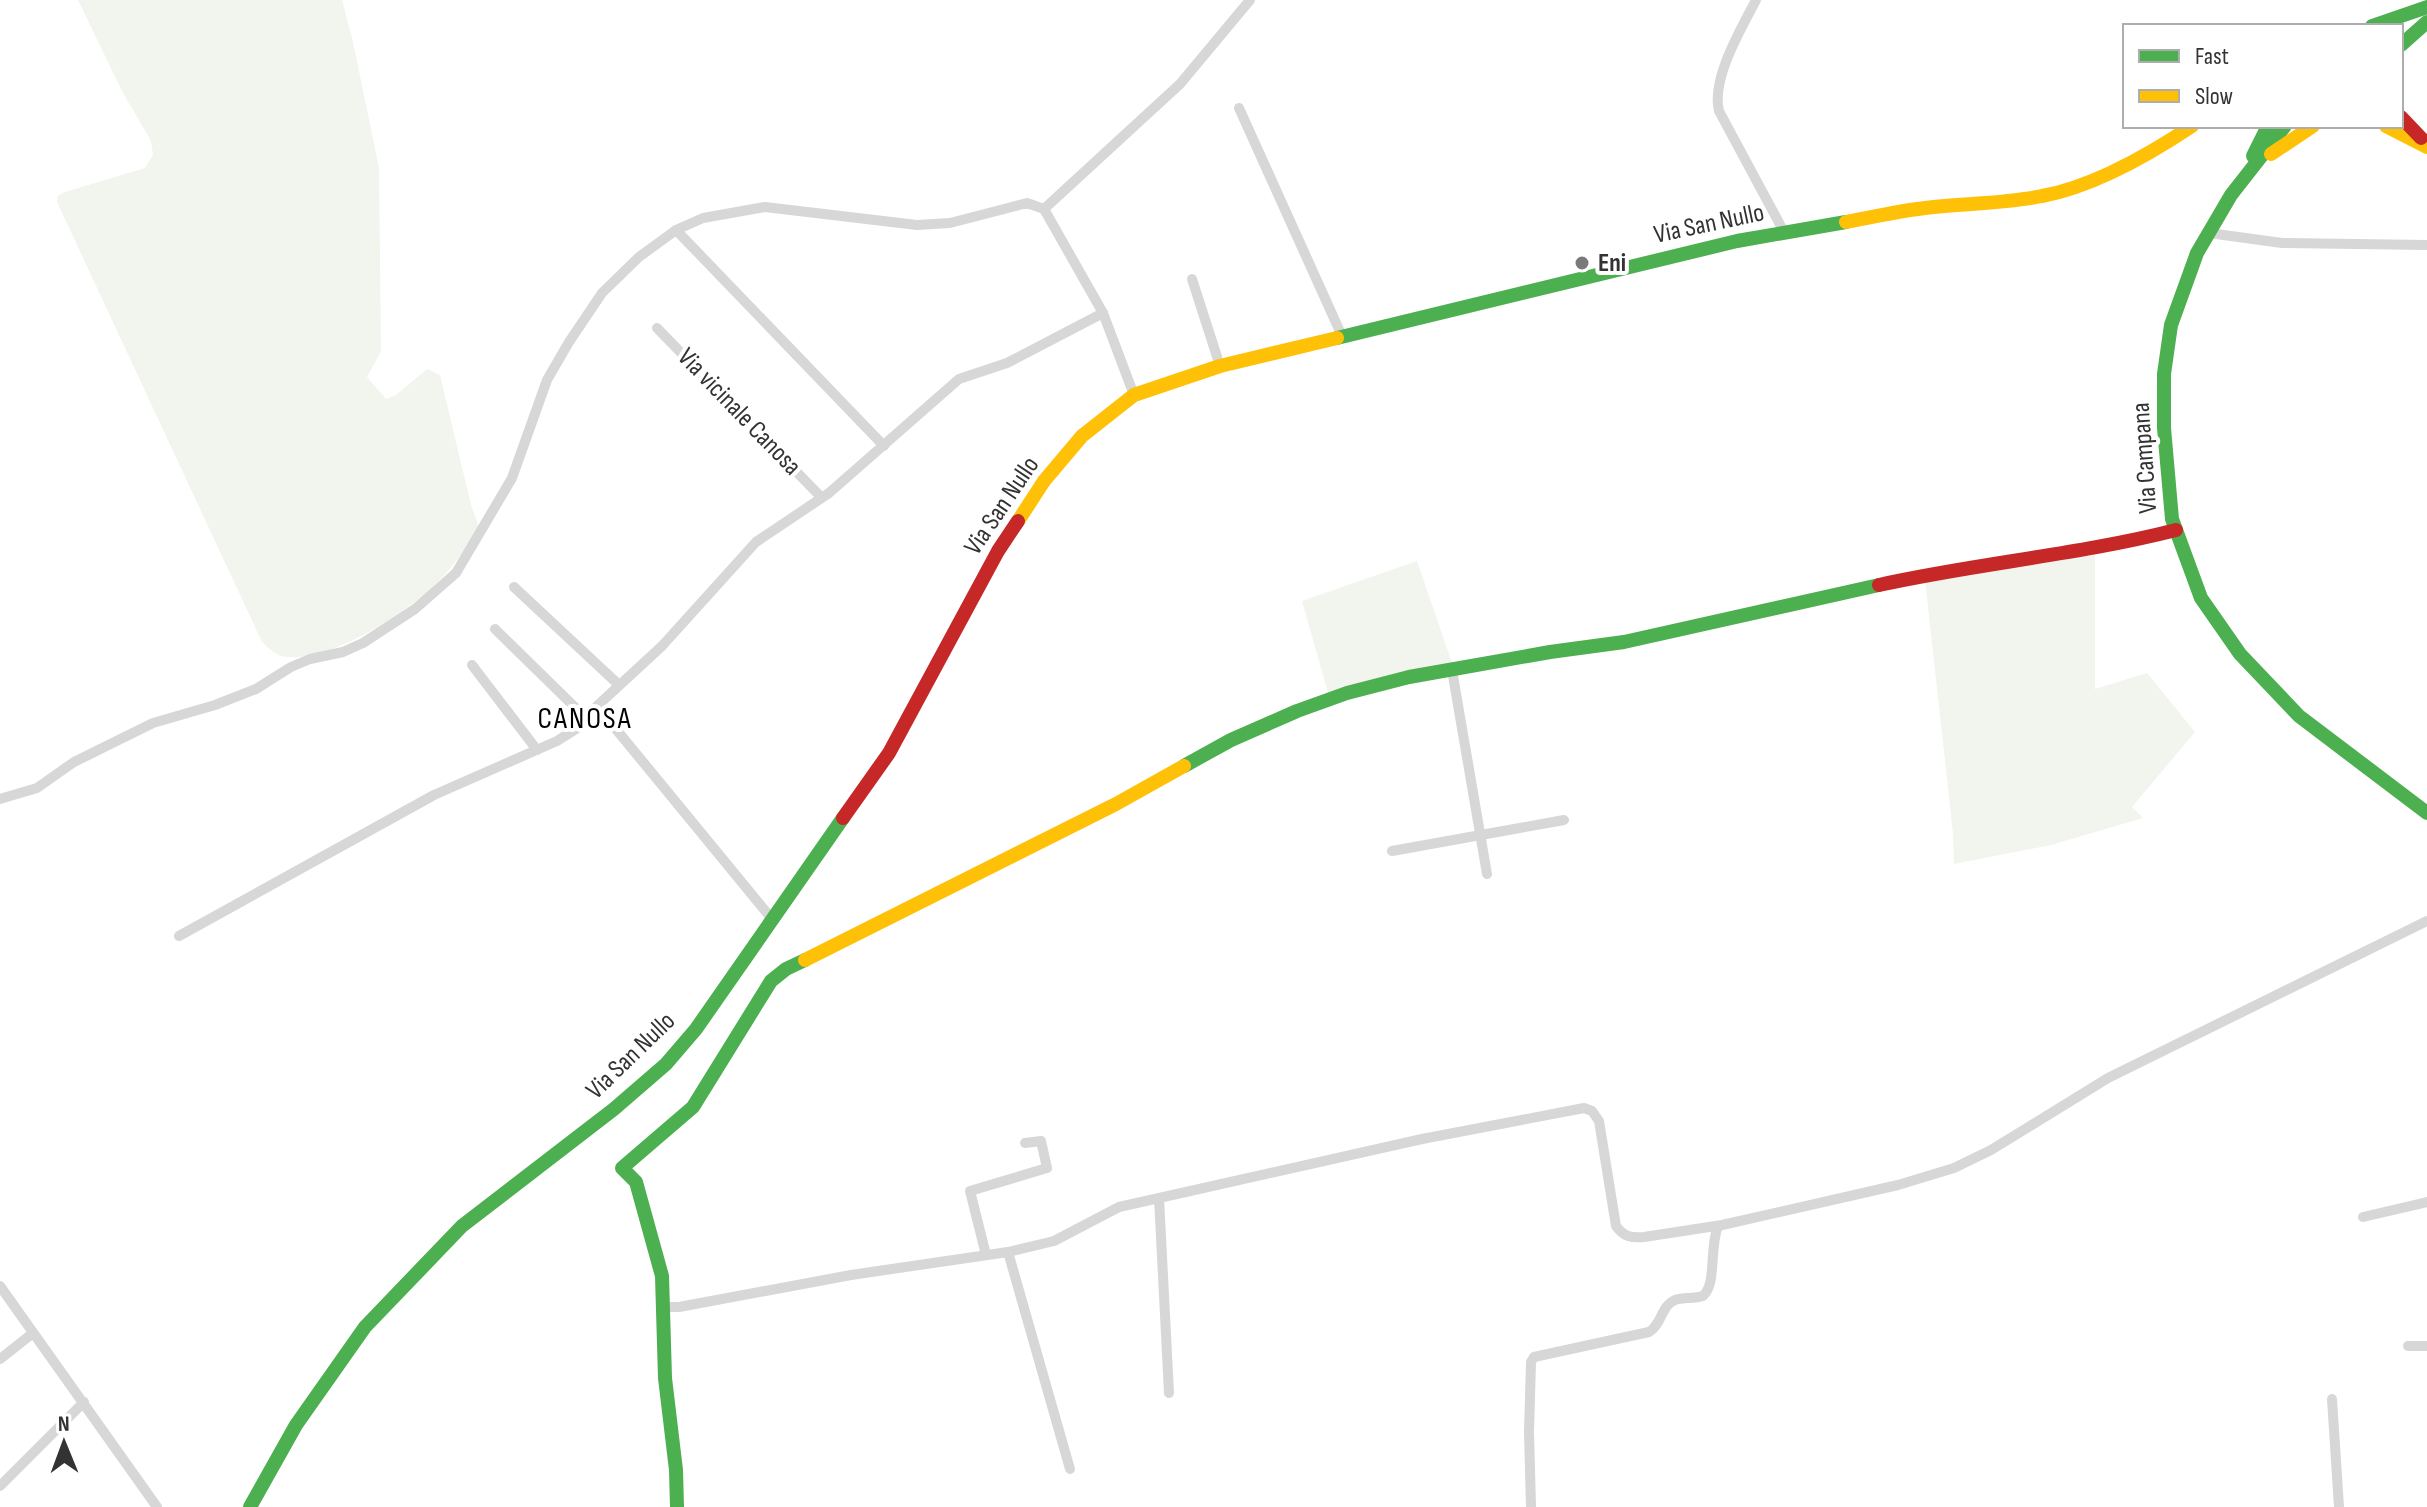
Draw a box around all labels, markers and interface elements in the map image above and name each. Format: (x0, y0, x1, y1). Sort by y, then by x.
legend (2123, 24, 2403, 128)
text: Fast (2195, 42, 2229, 71)
text: Slow (2195, 82, 2233, 111)
street label: Via San Nullo (1651, 197, 1767, 251)
place label: Eni (1598, 248, 1626, 279)
marker: Eni (1573, 254, 1591, 272)
street label: Via vicinale Canosa (671, 342, 807, 482)
street label: Via Campana (2126, 401, 2164, 515)
street label: Via San Nullo (958, 451, 1046, 561)
district label: CANOSA (537, 701, 633, 737)
street label: Via San Nullo (580, 1006, 682, 1106)
north arrow (24, 1403, 104, 1483)
text: N (58, 1411, 70, 1438)

